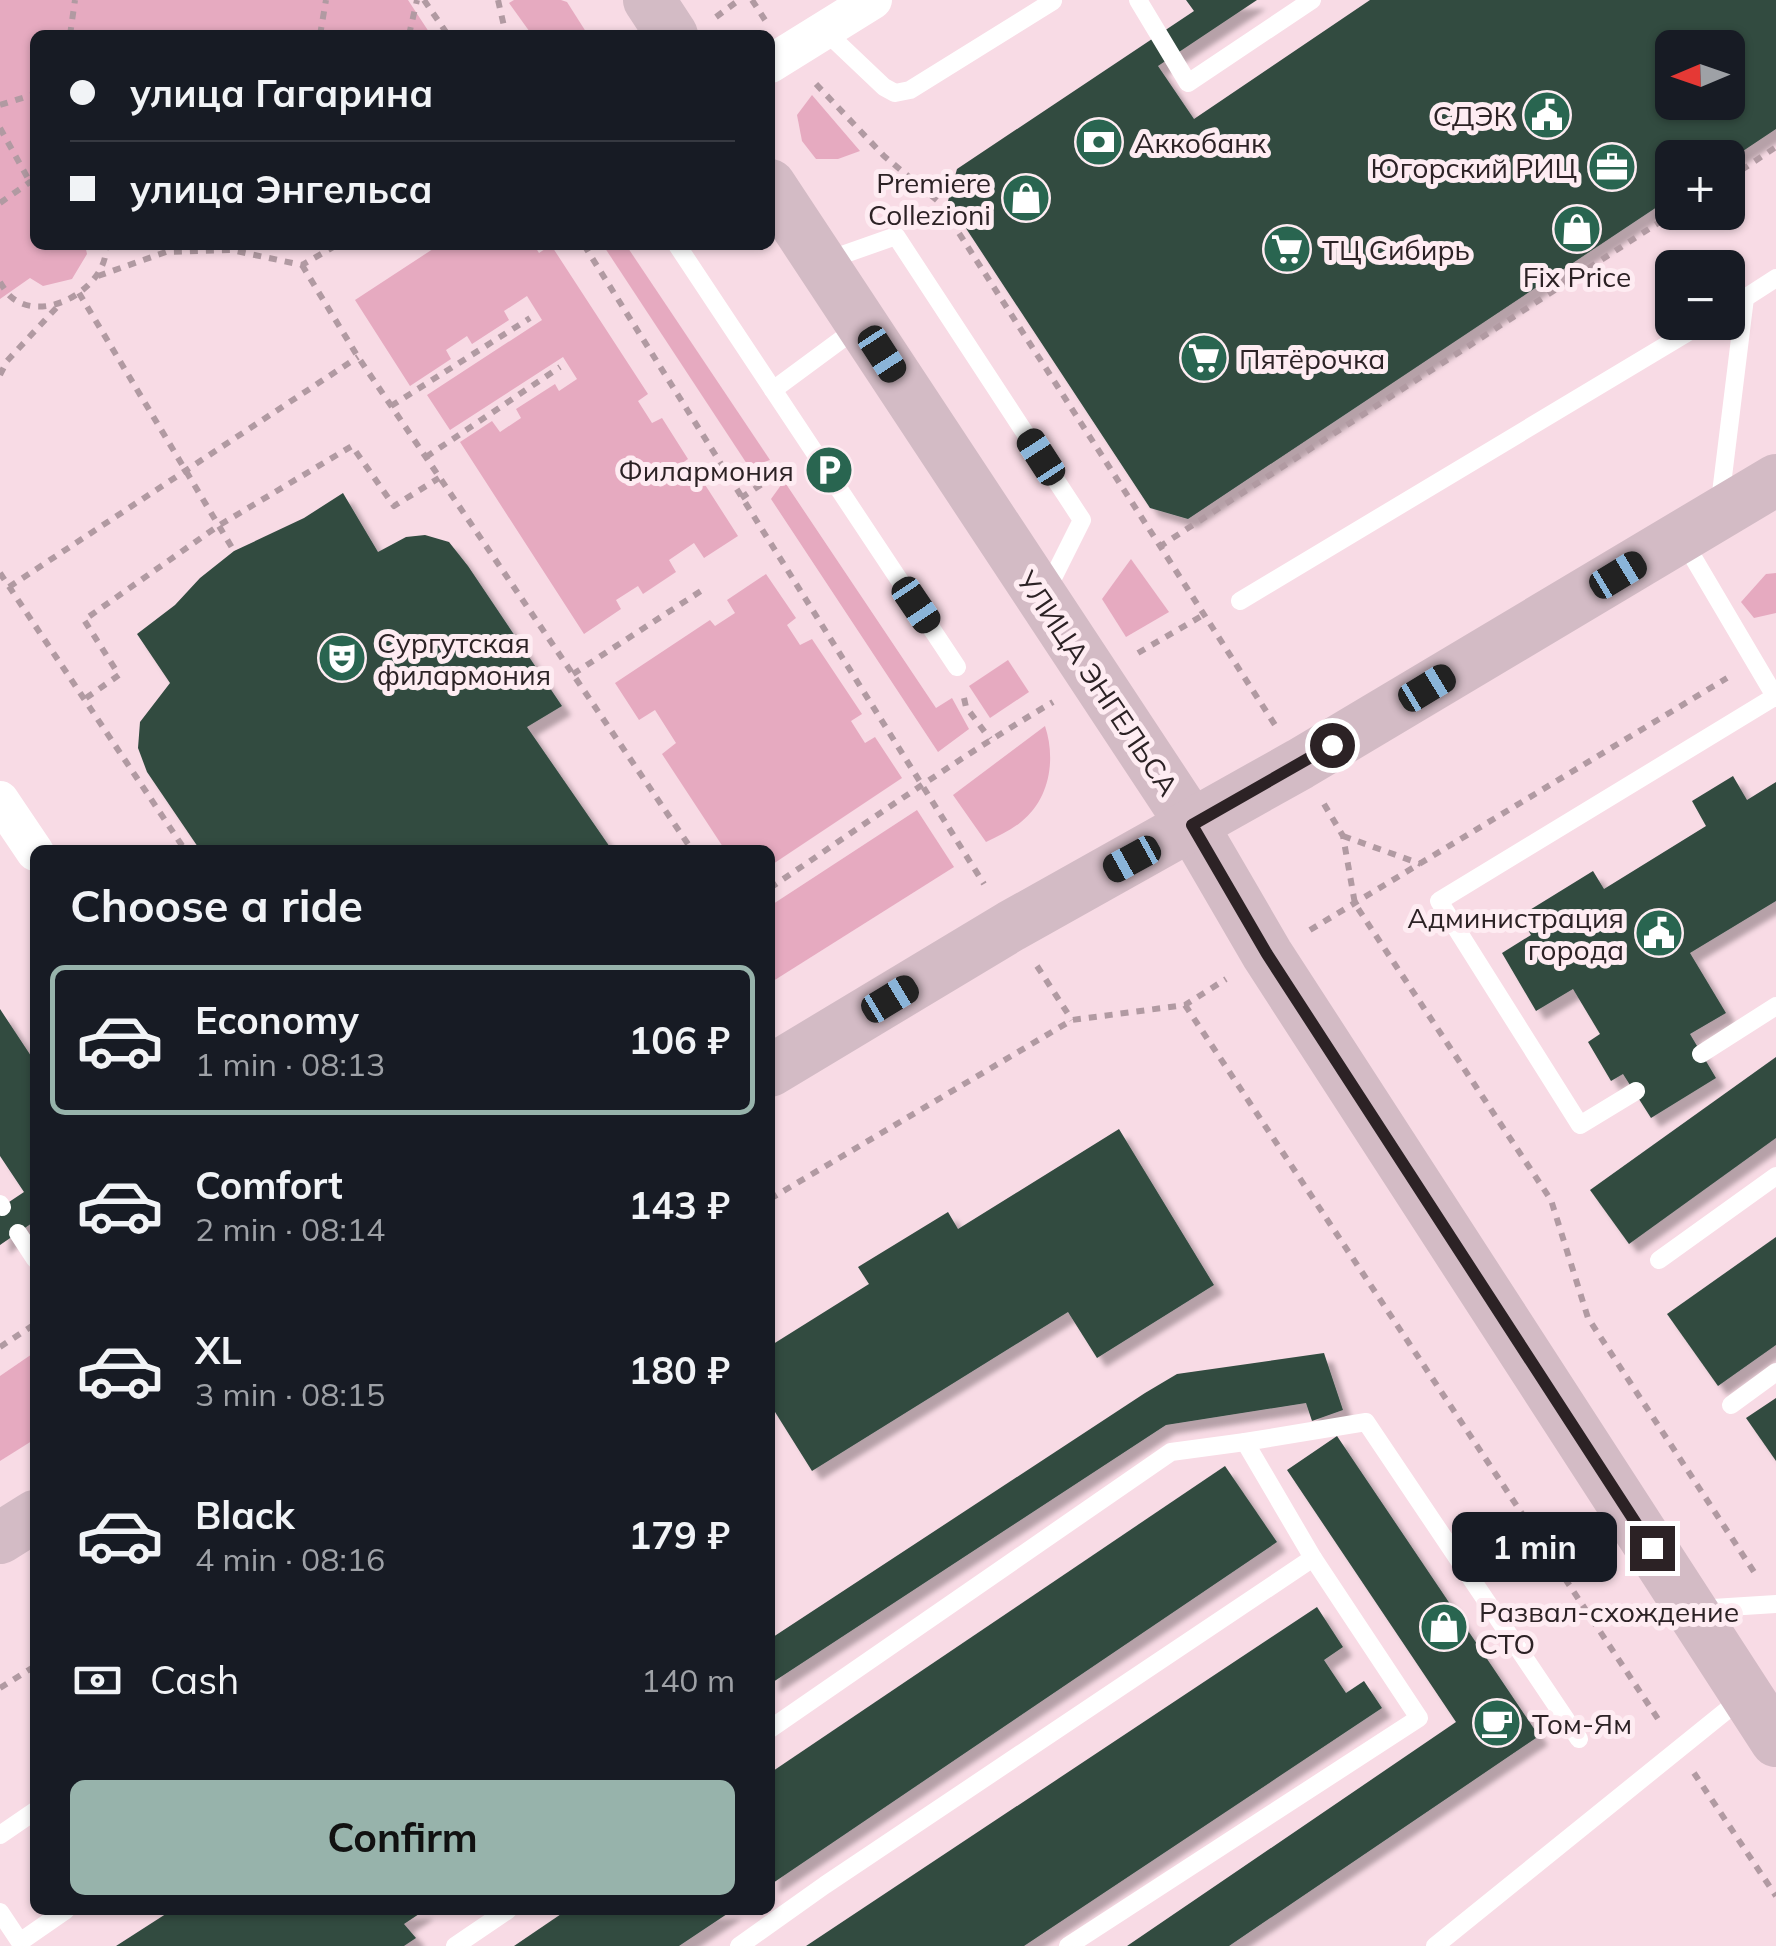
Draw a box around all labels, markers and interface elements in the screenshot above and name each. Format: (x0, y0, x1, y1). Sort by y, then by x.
north arrow (1655, 30, 1745, 120)
map controls (1655, 30, 1745, 340)
text: улица Гагарина (130, 69, 433, 117)
public building icon: СДЭК (1521, 89, 1573, 141)
place label: СДЭК (1433, 98, 1513, 133)
bank icon: Аккобанк (1073, 116, 1125, 168)
place label: Аккобанк (1134, 125, 1267, 160)
button: + (1655, 140, 1745, 230)
office icon: Югорский РИЦ (1586, 141, 1638, 193)
place label: Югорский РИЦ (1371, 150, 1577, 185)
text: улица Энгельса (130, 165, 433, 213)
place label: Premiere Collezioni (868, 165, 991, 232)
shop icon: Premiere Collezioni (1000, 172, 1052, 224)
shop icon: Fix Price (1551, 203, 1603, 255)
supermarket icon: ТЦ Сибирь (1261, 223, 1313, 275)
place label: ТЦ Сибирь (1322, 232, 1470, 267)
button: − (1655, 250, 1745, 340)
place label: Fix Price (1523, 259, 1631, 294)
car (853, 321, 911, 387)
supermarket icon: Пятёрочка (1178, 332, 1230, 384)
place label: Пятёрочка (1239, 341, 1385, 376)
car (1012, 424, 1070, 490)
parking icon: Филармония (803, 444, 855, 496)
place label: Филармония (619, 453, 794, 488)
car (1585, 547, 1651, 603)
street label: УЛИЦА ЭНГЕЛЬСА (1009, 563, 1186, 802)
car (887, 572, 945, 638)
place label: Сургутская филармония (377, 625, 551, 692)
theatre icon: Сургутская филармония (316, 632, 368, 684)
car (1394, 660, 1460, 716)
route start (1310, 723, 1355, 768)
car (1098, 831, 1166, 887)
text: Choose a ride (70, 877, 363, 933)
place label: Администрация города (1407, 900, 1624, 967)
public building icon: Администрация города (1633, 907, 1685, 959)
car (857, 971, 923, 1027)
icon: car (75, 995, 165, 1085)
text: Economy (195, 996, 359, 1044)
text: 106 ₽ (628, 1016, 730, 1064)
text: 1 min · 08:13 (195, 1044, 385, 1084)
icon: car (75, 1160, 165, 1250)
text: Comfort (195, 1161, 343, 1209)
text: 143 ₽ (628, 1181, 730, 1229)
text: 2 min · 08:14 (195, 1209, 385, 1249)
icon: car (75, 1325, 165, 1415)
text: XL (195, 1326, 242, 1374)
text: 180 ₽ (628, 1346, 730, 1394)
text: 3 min · 08:15 (195, 1374, 385, 1414)
icon: car (75, 1490, 165, 1580)
text: Black (195, 1491, 295, 1539)
text: 179 ₽ (628, 1511, 730, 1559)
callout: 1 min (1452, 1513, 1617, 1583)
route end (1630, 1526, 1675, 1571)
text: 1 min (1492, 1527, 1577, 1567)
text: 4 min · 08:16 (195, 1539, 385, 1579)
place label: Развал-схождение СТО (1479, 1594, 1739, 1661)
shop icon: Развал-схождение СТО (1418, 1601, 1470, 1653)
icon: cash (70, 1653, 125, 1708)
text: Cash (150, 1656, 239, 1704)
text: 140 m (641, 1660, 735, 1700)
cafe icon: Том-Ям (1471, 1697, 1523, 1749)
place label: Том-Ям (1532, 1706, 1632, 1741)
button: Confirm (70, 1780, 735, 1895)

